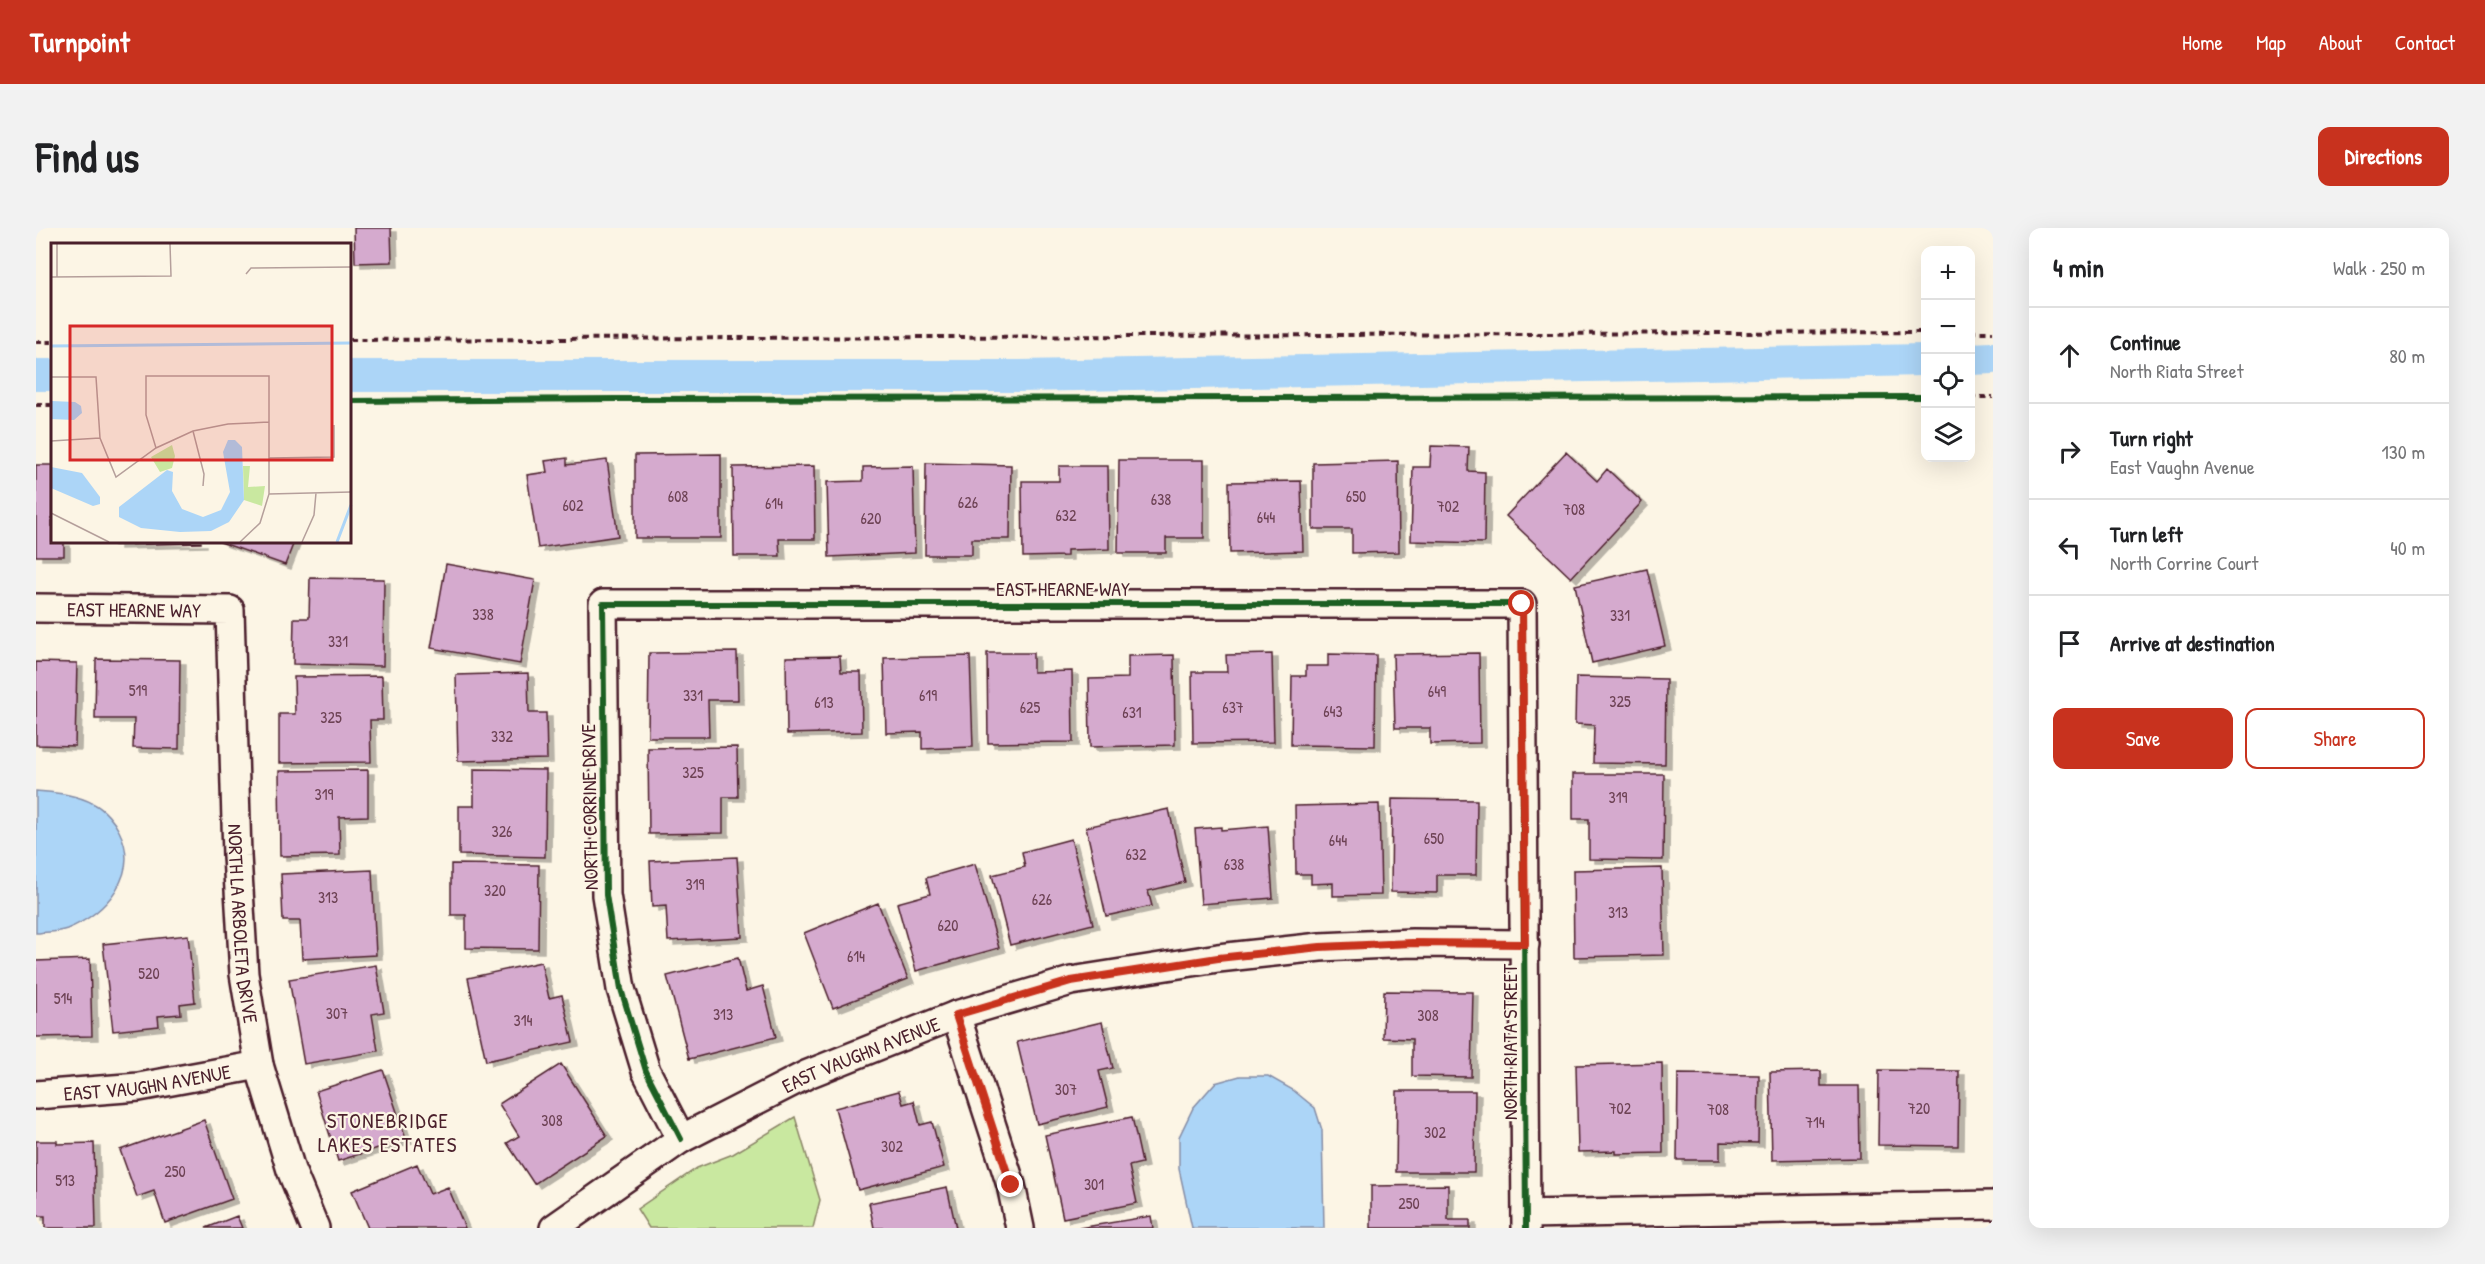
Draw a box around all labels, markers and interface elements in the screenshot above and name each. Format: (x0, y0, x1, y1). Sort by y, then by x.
text: Turnpoint (30, 23, 130, 61)
text: Home (2182, 28, 2223, 57)
text: Map (2256, 28, 2286, 57)
text: About (2319, 28, 2362, 57)
text: Contact (2395, 28, 2455, 57)
button: Directions (2318, 127, 2449, 186)
text: Find us (36, 128, 139, 185)
inset map (51, 243, 351, 543)
map controls (1921, 246, 1975, 462)
button: + (1921, 246, 1975, 300)
text: 4 min (2053, 250, 2104, 285)
text: Walk · 250 m (2333, 254, 2425, 281)
button: − (1921, 300, 1975, 354)
text: Continue (2110, 327, 2181, 357)
icon: ahead (2053, 339, 2086, 372)
text: 80 m (2389, 342, 2425, 369)
button: locate (1921, 354, 1975, 408)
text: North Riata Street (2110, 357, 2244, 384)
button: layers (1921, 408, 1975, 462)
text: Turn right (2110, 423, 2193, 453)
icon: right (2053, 435, 2086, 468)
text: 130 m (2382, 438, 2425, 465)
text: East Vaughn Avenue (2110, 453, 2255, 480)
house number: 608 (668, 485, 688, 507)
house number: 650 (1346, 485, 1366, 507)
house number: 638 (1151, 488, 1171, 510)
house number: 626 (958, 491, 978, 513)
house number: 614 (765, 492, 783, 514)
house number: 602 (562, 494, 584, 516)
house number: 702 (1437, 495, 1460, 517)
house number: 708 (1563, 498, 1585, 520)
house number: 632 (1055, 504, 1077, 526)
house number: 644 (1257, 506, 1275, 528)
house number: 620 (860, 507, 882, 529)
text: Turn left (2110, 519, 2183, 549)
icon: left (2053, 531, 2086, 564)
text: 40 m (2390, 534, 2425, 561)
text: North Corrine Court (2110, 549, 2258, 576)
street label: EAST HEARNE WAY (996, 575, 1130, 602)
route start (1508, 590, 1534, 616)
street label: EAST HEARNE WAY (67, 595, 201, 623)
house number: 338 (472, 603, 494, 625)
house number: 331 (1610, 604, 1630, 626)
icon: arrive (2053, 627, 2086, 660)
text: Arrive at destination (2110, 628, 2275, 658)
house number: 331 (328, 630, 348, 652)
house number: 519 (129, 679, 147, 701)
house number: 649 (1428, 680, 1446, 702)
house number: 331 (683, 684, 703, 706)
house number: 619 (919, 684, 937, 706)
house number: 325 (1609, 690, 1631, 712)
house number: 613 (814, 691, 834, 713)
house number: 625 (1020, 696, 1041, 718)
house number: 637 (1222, 696, 1244, 718)
house number: 643 (1323, 700, 1343, 722)
house number: 631 (1122, 701, 1142, 723)
house number: 325 (320, 706, 342, 728)
button: Save (2053, 708, 2233, 769)
button: Share (2245, 708, 2425, 769)
street label: NORTH CORRINE DRIVE (574, 723, 604, 890)
house number: 332 (491, 725, 513, 747)
house number: 325 (682, 761, 704, 783)
house number: 319 (315, 783, 334, 805)
house number: 319 (1609, 786, 1628, 808)
house number: 326 (491, 820, 513, 842)
street label: NORTH LA ARBOLETA DRIVE (223, 824, 265, 1025)
house number: 650 (1424, 827, 1444, 849)
house number: 644 (1329, 829, 1347, 851)
house number: 632 (1125, 843, 1147, 865)
house number: 638 (1224, 853, 1244, 875)
house number: 319 (686, 873, 705, 895)
house number: 320 (484, 879, 506, 901)
house number: 313 (318, 886, 338, 908)
house number: 626 (1032, 888, 1052, 910)
house number: 313 (1608, 901, 1628, 923)
house number: 620 (937, 914, 959, 936)
house number: 614 (847, 945, 865, 967)
house number: 520 (138, 962, 160, 984)
street label: NORTH RIATA STREET (1496, 963, 1523, 1120)
house number: 514 (54, 987, 72, 1009)
house number: 307 (326, 1002, 348, 1024)
house number: 313 (713, 1003, 733, 1025)
house number: 308 (1417, 1004, 1439, 1026)
house number: 314 (514, 1009, 532, 1031)
street label: EAST VAUGHN AVENUE (777, 1009, 944, 1099)
street label: EAST VAUGHN AVENUE (63, 1057, 233, 1106)
house number: 307 (1055, 1078, 1077, 1100)
house number: 702 (1609, 1097, 1632, 1119)
house number: 720 (1908, 1097, 1930, 1119)
house number: 708 (1707, 1098, 1729, 1120)
district label: STONEBRIDGE LAKES ESTATES (318, 1106, 458, 1159)
house number: 308 (541, 1109, 563, 1131)
house number: 714 (1805, 1111, 1825, 1133)
house number: 302 (1424, 1121, 1446, 1143)
house number: 302 (881, 1135, 903, 1157)
house number: 250 (164, 1160, 186, 1182)
house number: 513 (55, 1169, 75, 1191)
route end (997, 1171, 1023, 1197)
house number: 301 (1084, 1173, 1104, 1195)
house number: 250 (1398, 1192, 1420, 1214)

